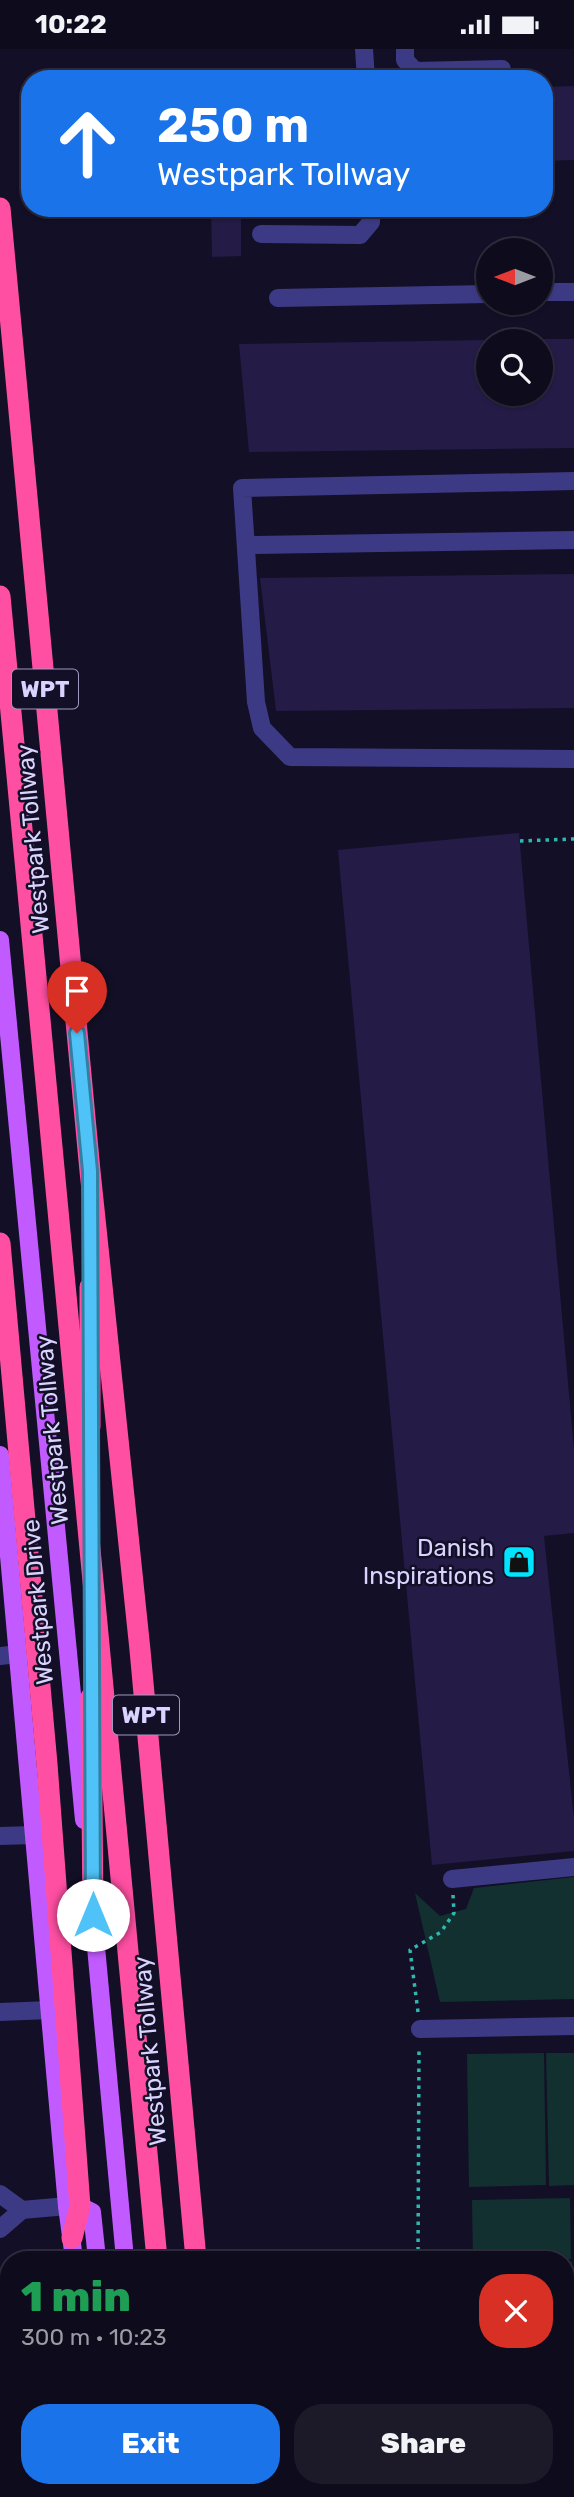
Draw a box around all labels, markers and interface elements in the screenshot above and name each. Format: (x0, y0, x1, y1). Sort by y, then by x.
text: 10:22 (35, 9, 107, 40)
text: 250 m (157, 96, 309, 154)
icon: ahead (42, 98, 133, 189)
text: Westpark Tollway (157, 155, 410, 193)
north arrow (476, 238, 553, 315)
map controls (476, 238, 553, 406)
button: search (476, 329, 553, 406)
road number: WPT (12, 669, 78, 709)
street label: Westpark Tollway (11, 743, 55, 935)
pin (47, 961, 107, 1033)
icon: arrive (58, 972, 96, 1010)
street label: Westpark Tollway (30, 1334, 74, 1526)
street label: Westpark Drive (17, 1518, 59, 1686)
place label: Danish Inspirations (363, 1534, 494, 1590)
shop icon: Danish Inspirations (500, 1543, 538, 1581)
road number: WPT (113, 1695, 179, 1735)
position arrow (56, 1878, 130, 1952)
street label: Westpark Tollway (128, 1955, 172, 2147)
text: 1 min (21, 2272, 131, 2322)
button: close (479, 2274, 553, 2348)
text: 300 m · 10:23 (21, 2323, 167, 2351)
button: Exit (21, 2404, 280, 2484)
button: Share (294, 2404, 553, 2484)

